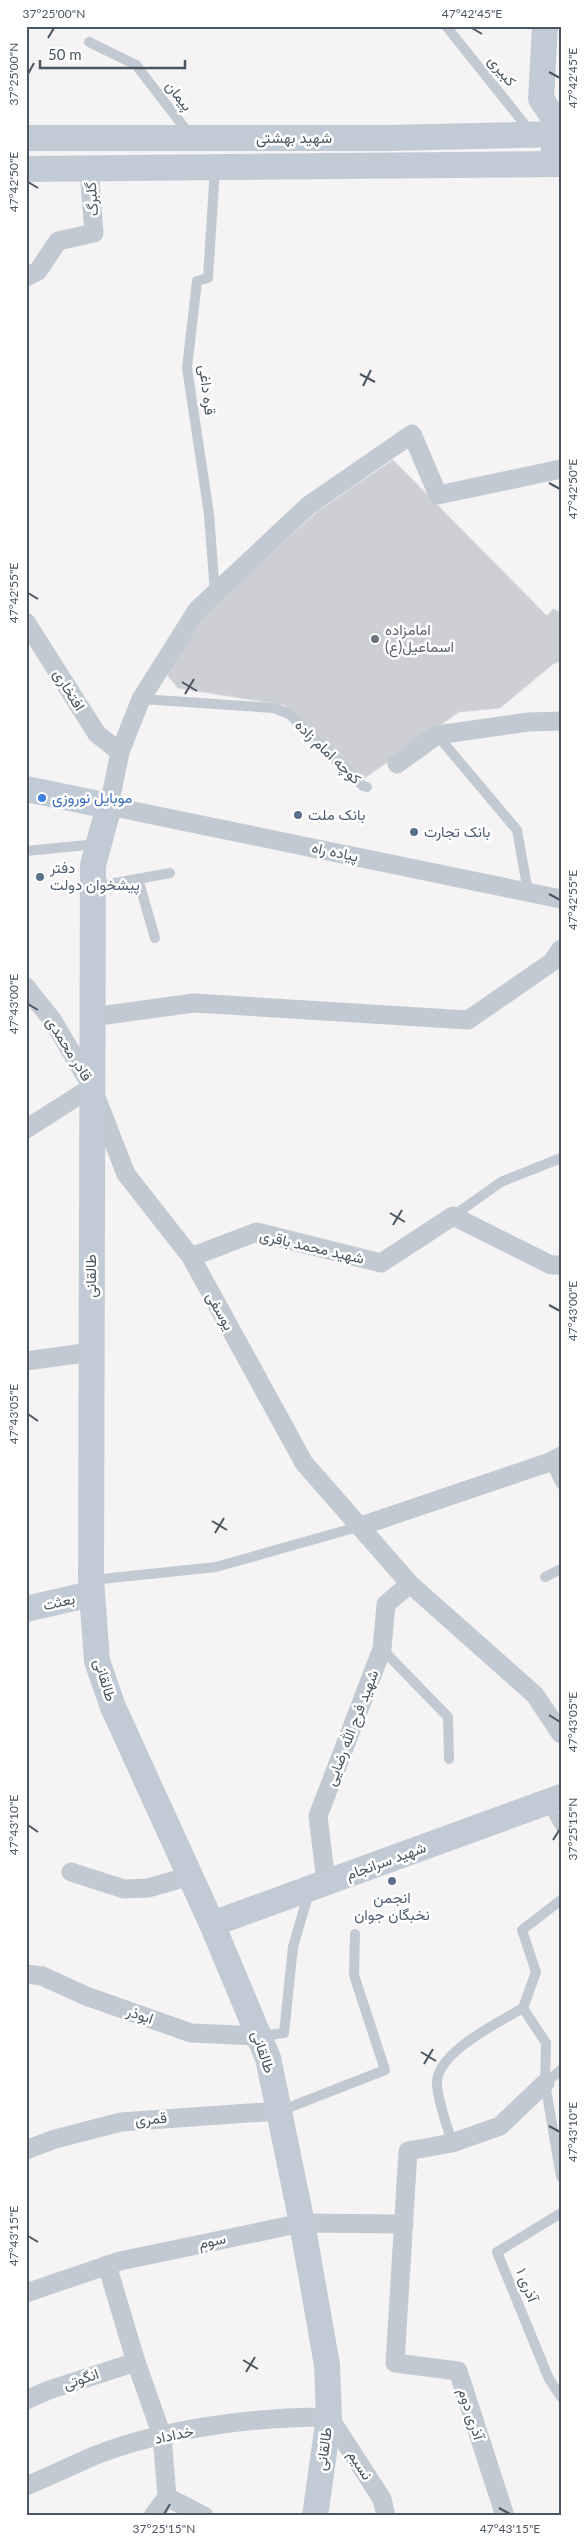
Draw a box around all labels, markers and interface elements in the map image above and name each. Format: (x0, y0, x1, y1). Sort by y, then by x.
text: 37°25'00"N (23, 6, 85, 21)
text: 47°42'45"E (442, 6, 502, 21)
scale bar (40, 38, 185, 70)
text: 37°25'00"N (6, 43, 21, 105)
text: 50 m (48, 45, 82, 63)
text: 47°42'45"E (565, 48, 580, 108)
street label: کبیری (483, 51, 521, 91)
street label: پیمان (161, 77, 197, 115)
street label: شهید بهشتی (256, 128, 332, 148)
text: 47°42'50"E (6, 152, 21, 212)
street label: گلبرگ (81, 181, 102, 217)
street label: قره داغی (194, 364, 220, 416)
text: 47°42'50"E (565, 459, 580, 519)
text: 47°42'55"E (6, 563, 21, 623)
place label: امامزاده اسماعیل(ع) (385, 620, 454, 658)
marker: امامزاده اسماعیل(ع) (369, 633, 381, 645)
street label: افتخاری (48, 665, 90, 715)
street label: کوچه امام زاده (291, 715, 366, 789)
place label: موبایل نوروزی (52, 788, 132, 808)
marker: موبایل نوروزی (36, 792, 48, 804)
place label: بانک ملت (308, 805, 365, 824)
marker: بانک ملت (292, 809, 304, 821)
place label: بانک تجارت (424, 822, 490, 841)
marker: بانک تجارت (408, 826, 420, 838)
street label: پیاده راه (310, 837, 360, 867)
place label: دفتر پیشخوان دولت (49, 858, 140, 895)
text: 47°42'55"E (565, 870, 580, 930)
marker: دفتر پیشخوان دولت (34, 871, 46, 883)
text: 47°43'00"E (6, 974, 21, 1034)
street label: قادر محمدی (41, 1013, 97, 1085)
street label: شهید محمد باقری (258, 1225, 366, 1269)
street label: طالقانی (81, 1254, 101, 1298)
text: 47°43'00"E (565, 1281, 580, 1341)
street label: یوسفی (201, 1288, 239, 1334)
text: 47°43'05"E (6, 1384, 21, 1444)
street label: بعثت (41, 1589, 77, 1614)
street label: طالقانی (89, 1656, 121, 1704)
street label: شهید فرج الله رضایی (321, 1667, 384, 1789)
text: 47°43'05"E (565, 1692, 580, 1752)
text: 47°43'10"E (6, 1795, 21, 1855)
text: 37°25'15"N (565, 1798, 580, 1860)
street label: شهید سرانجام (343, 1837, 429, 1885)
marker: انجمن نخبگان جوان (386, 1875, 398, 1887)
place label: انجمن نخبگان جوان (354, 1888, 430, 1924)
street label: ابوذر (123, 2001, 156, 2028)
street label: طالقانی (246, 2028, 280, 2076)
text: 47°43'10"E (565, 2102, 580, 2162)
street label: قمری (134, 2108, 168, 2130)
text: 47°43'15"E (6, 2206, 21, 2266)
street label: سوم (197, 2228, 228, 2254)
street label: آذری ۱ (511, 2265, 543, 2306)
street label: انگوتی (61, 2364, 101, 2394)
street label: آذری دوم (453, 2386, 489, 2444)
street label: خداداد (153, 2421, 195, 2447)
street label: طالقانی (311, 2426, 337, 2472)
street label: نسیم (343, 2446, 377, 2484)
text: 37°25'15"N (133, 2521, 195, 2536)
text: 47°43'15"E (480, 2521, 540, 2536)

